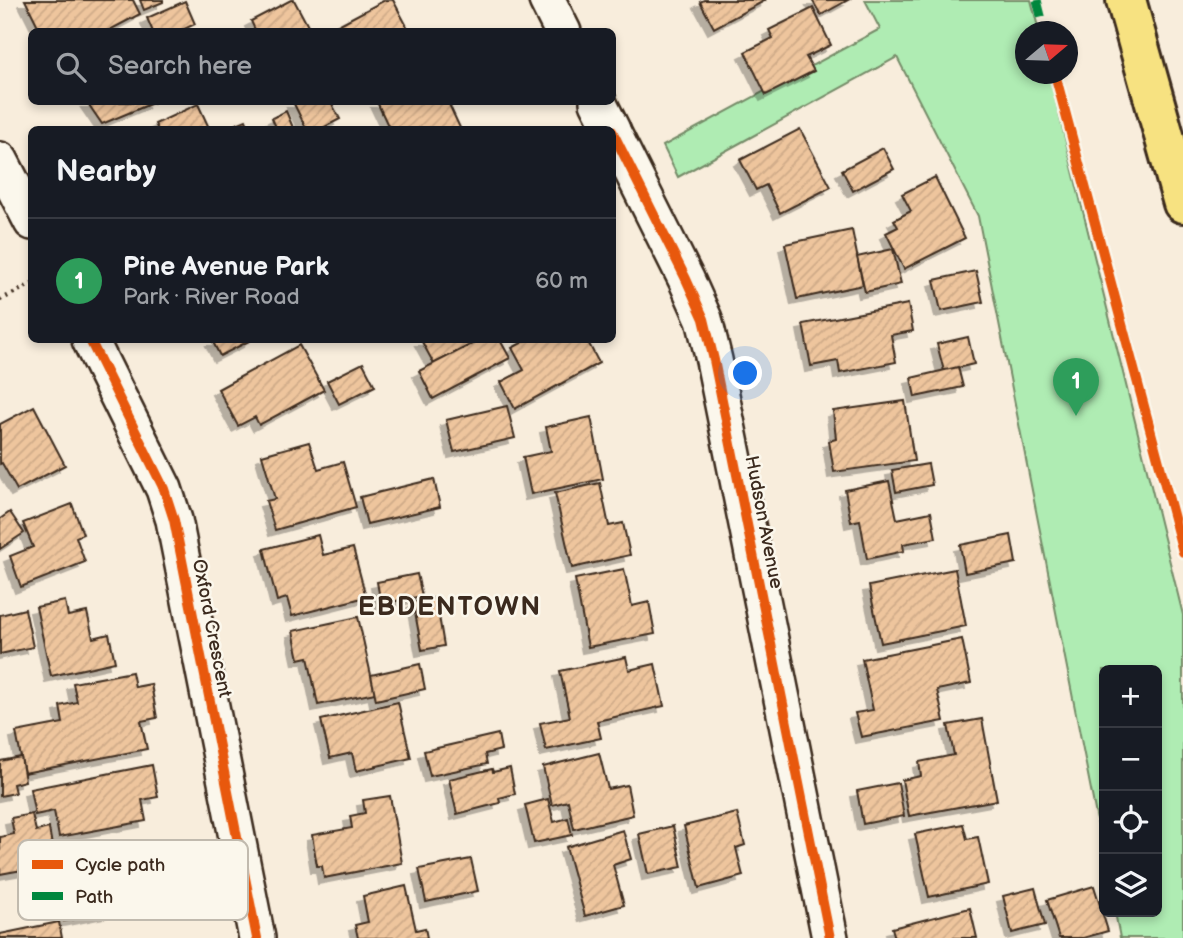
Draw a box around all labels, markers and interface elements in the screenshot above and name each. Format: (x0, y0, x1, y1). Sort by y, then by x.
north arrow (1015, 21, 1078, 84)
search box (28, 28, 616, 105)
icon: search (52, 48, 90, 86)
text: Search here (108, 51, 252, 82)
text: Nearby (56, 154, 156, 190)
text: Pine Avenue Park (123, 252, 329, 283)
text: 1 (74, 267, 84, 295)
text: 60 m (535, 267, 588, 295)
text: Park · River Road (123, 283, 300, 311)
your location (728, 356, 762, 390)
pin: 1 (1053, 358, 1099, 416)
street label: Hudson Avenue (739, 454, 788, 591)
street label: Oxford Crescent (187, 557, 236, 700)
district label: EBDENTOWN (358, 592, 542, 623)
map controls (1099, 665, 1162, 917)
button: + (1099, 665, 1162, 728)
button: − (1099, 728, 1162, 791)
button: locate (1099, 791, 1162, 854)
legend (18, 840, 248, 920)
text: Cycle path (75, 854, 165, 877)
button: layers (1099, 854, 1162, 917)
text: Path (75, 886, 113, 909)

